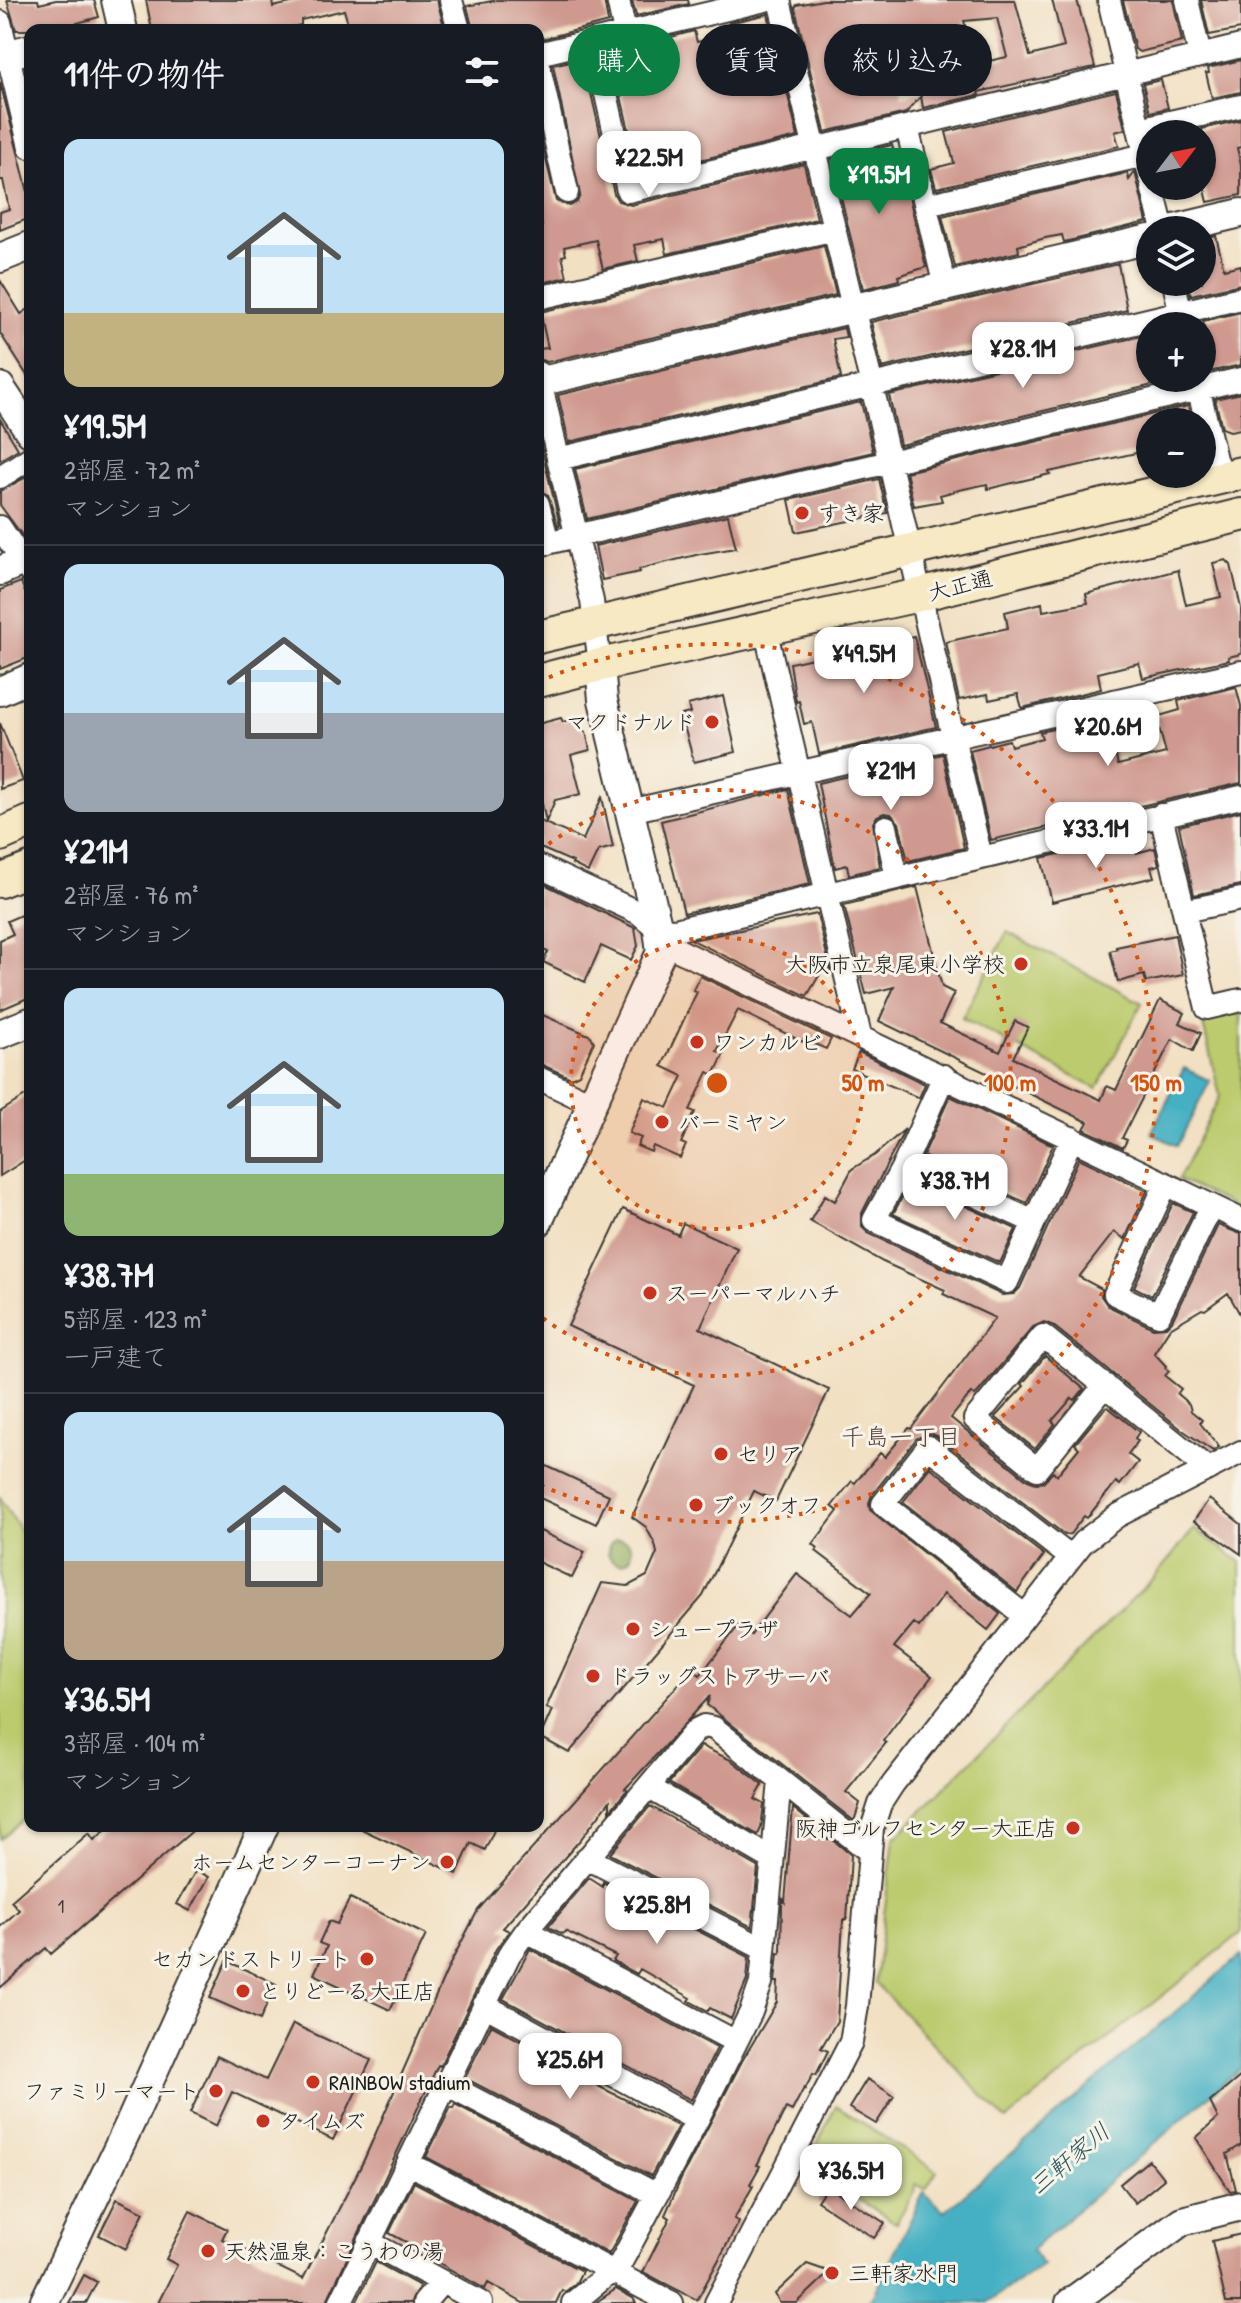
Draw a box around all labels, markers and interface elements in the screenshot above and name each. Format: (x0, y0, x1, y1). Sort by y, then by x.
chip: 購入 (568, 24, 680, 96)
chip: 賃貸 (696, 24, 808, 96)
chip: 絞り込み (824, 24, 992, 96)
icon: filters (460, 50, 504, 94)
text: 11件の物件 (64, 51, 225, 97)
north arrow (1136, 120, 1216, 200)
map controls (1136, 120, 1216, 488)
pin: ¥22.5M (584, 131, 714, 199)
text: ¥22.5M (615, 139, 683, 174)
pin: ¥19.5M (814, 148, 944, 216)
text: ¥19.5M (847, 156, 911, 191)
icon: home (212, 191, 356, 335)
button: layers (1136, 216, 1216, 296)
button: + (1136, 312, 1216, 392)
pin: ¥28.1M (958, 322, 1088, 390)
text: ¥28.1M (990, 330, 1056, 365)
text: ¥19.5M (64, 403, 146, 449)
button: − (1136, 408, 1216, 488)
text: 2部屋 · 72 m² (64, 452, 200, 487)
text: マンション (64, 490, 193, 525)
place label: すき家 (818, 498, 884, 528)
marker: すき家 (793, 504, 811, 522)
street label: 大正通 (924, 562, 996, 608)
icon: home (212, 616, 356, 760)
pin: ¥49.5M (799, 627, 929, 695)
text: ¥49.5M (832, 635, 896, 670)
pin: ¥20.6M (1043, 700, 1173, 768)
place label: マクドナルド (566, 707, 696, 737)
text: ¥20.6M (1074, 708, 1142, 743)
marker: マクドナルド (703, 713, 721, 731)
pin: ¥21M (844, 744, 938, 812)
text: ¥21M (866, 752, 916, 787)
pin: ¥33.1M (1031, 802, 1161, 870)
text: ¥33.1M (1063, 810, 1129, 845)
text: ¥21M (64, 828, 128, 874)
text: 2部屋 · 76 m² (64, 877, 198, 912)
text: マンション (64, 915, 193, 950)
place label: 大阪市立泉尾東小学校 (785, 949, 1005, 979)
marker: 大阪市立泉尾東小学校 (1012, 955, 1030, 973)
place label: ワンカルビ (713, 1027, 822, 1057)
marker: ワンカルビ (688, 1033, 706, 1051)
icon: home (212, 1040, 356, 1184)
text: 50 m (842, 1066, 884, 1098)
text: 100 m (984, 1066, 1036, 1098)
text: 150 m (1130, 1066, 1182, 1098)
centre of rings (703, 1069, 731, 1097)
place label: バーミヤン (678, 1107, 788, 1137)
marker: バーミヤン (653, 1113, 671, 1131)
pin: ¥38.7M (890, 1154, 1020, 1222)
text: ¥38.7M (921, 1162, 989, 1197)
text: ¥38.7M (64, 1252, 154, 1298)
place label: スーパーマルハチ (666, 1278, 841, 1308)
marker: スーパーマルハチ (641, 1284, 659, 1302)
text: 5部屋 · 123 m² (64, 1301, 207, 1336)
text: 一戸建て (64, 1339, 168, 1374)
district label: 千島一丁目 (841, 1420, 961, 1452)
place label: セリア (737, 1439, 803, 1469)
marker: セリア (712, 1445, 730, 1463)
icon: home (212, 1464, 356, 1608)
place label: ブックオフ (712, 1490, 822, 1520)
marker: ブックオフ (687, 1496, 705, 1514)
place label: シュープラザ (649, 1614, 779, 1644)
marker: シュープラザ (624, 1620, 642, 1638)
place label: ドラッグストアサーバ (609, 1661, 829, 1691)
marker: ドラッグストアサーバ (584, 1667, 602, 1685)
text: ¥36.5M (64, 1676, 150, 1722)
text: 3部屋 · 104 m² (64, 1725, 205, 1760)
text: マンション (64, 1763, 193, 1798)
place label: 阪神ゴルフセンター大正店 (795, 1813, 1057, 1843)
marker: 阪神ゴルフセンター大正店 (1064, 1819, 1082, 1837)
place label: ホームセンターコーナン (191, 1847, 431, 1877)
marker: ホームセンターコーナン (438, 1853, 456, 1871)
pin: ¥25.8M (592, 1878, 722, 1946)
text: ¥25.8M (623, 1886, 691, 1921)
house number: 1 (58, 1894, 64, 1919)
place label: セカンドストリート (151, 1944, 351, 1974)
marker: セカンドストリート (358, 1950, 376, 1968)
place label: とりどーる大正店 (259, 1976, 435, 2006)
marker: とりどーる大正店 (234, 1982, 252, 2000)
pin: ¥25.6M (505, 2033, 635, 2101)
text: ¥25.6M (537, 2041, 603, 2076)
place label: RAINBOW stadium (329, 2067, 471, 2097)
marker: RAINBOW stadium (304, 2073, 322, 2091)
place label: ファミリーマート (24, 2076, 200, 2106)
marker: ファミリーマート (207, 2082, 225, 2100)
place label: タイムズ (279, 2106, 365, 2136)
marker: タイムズ (254, 2112, 272, 2130)
water label: 三軒家川 (1022, 2115, 1116, 2201)
pin: ¥36.5M (786, 2144, 916, 2212)
text: ¥36.5M (818, 2152, 884, 2187)
place label: 天然温泉：こうわの湯 (224, 2236, 444, 2266)
marker: 天然温泉：こうわの湯 (199, 2242, 217, 2260)
place label: 三軒家水門 (848, 2258, 958, 2288)
marker: 三軒家水門 (823, 2264, 841, 2282)

